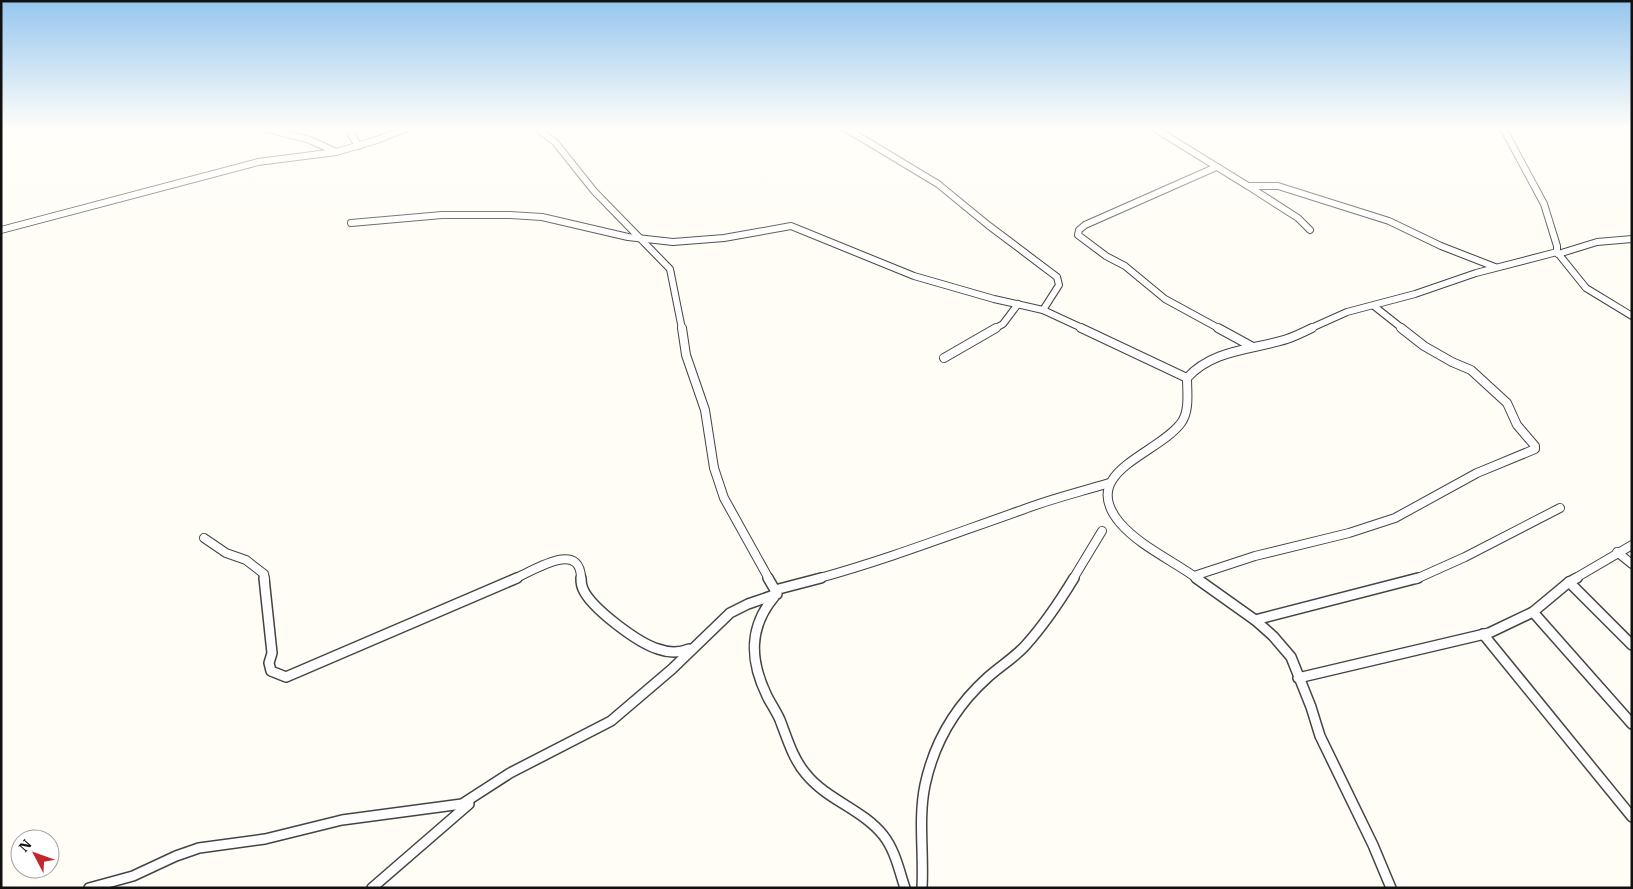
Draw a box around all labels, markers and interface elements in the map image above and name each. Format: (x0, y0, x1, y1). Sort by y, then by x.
north arrow (10, 829, 60, 879)
text: N (15, 835, 36, 856)

